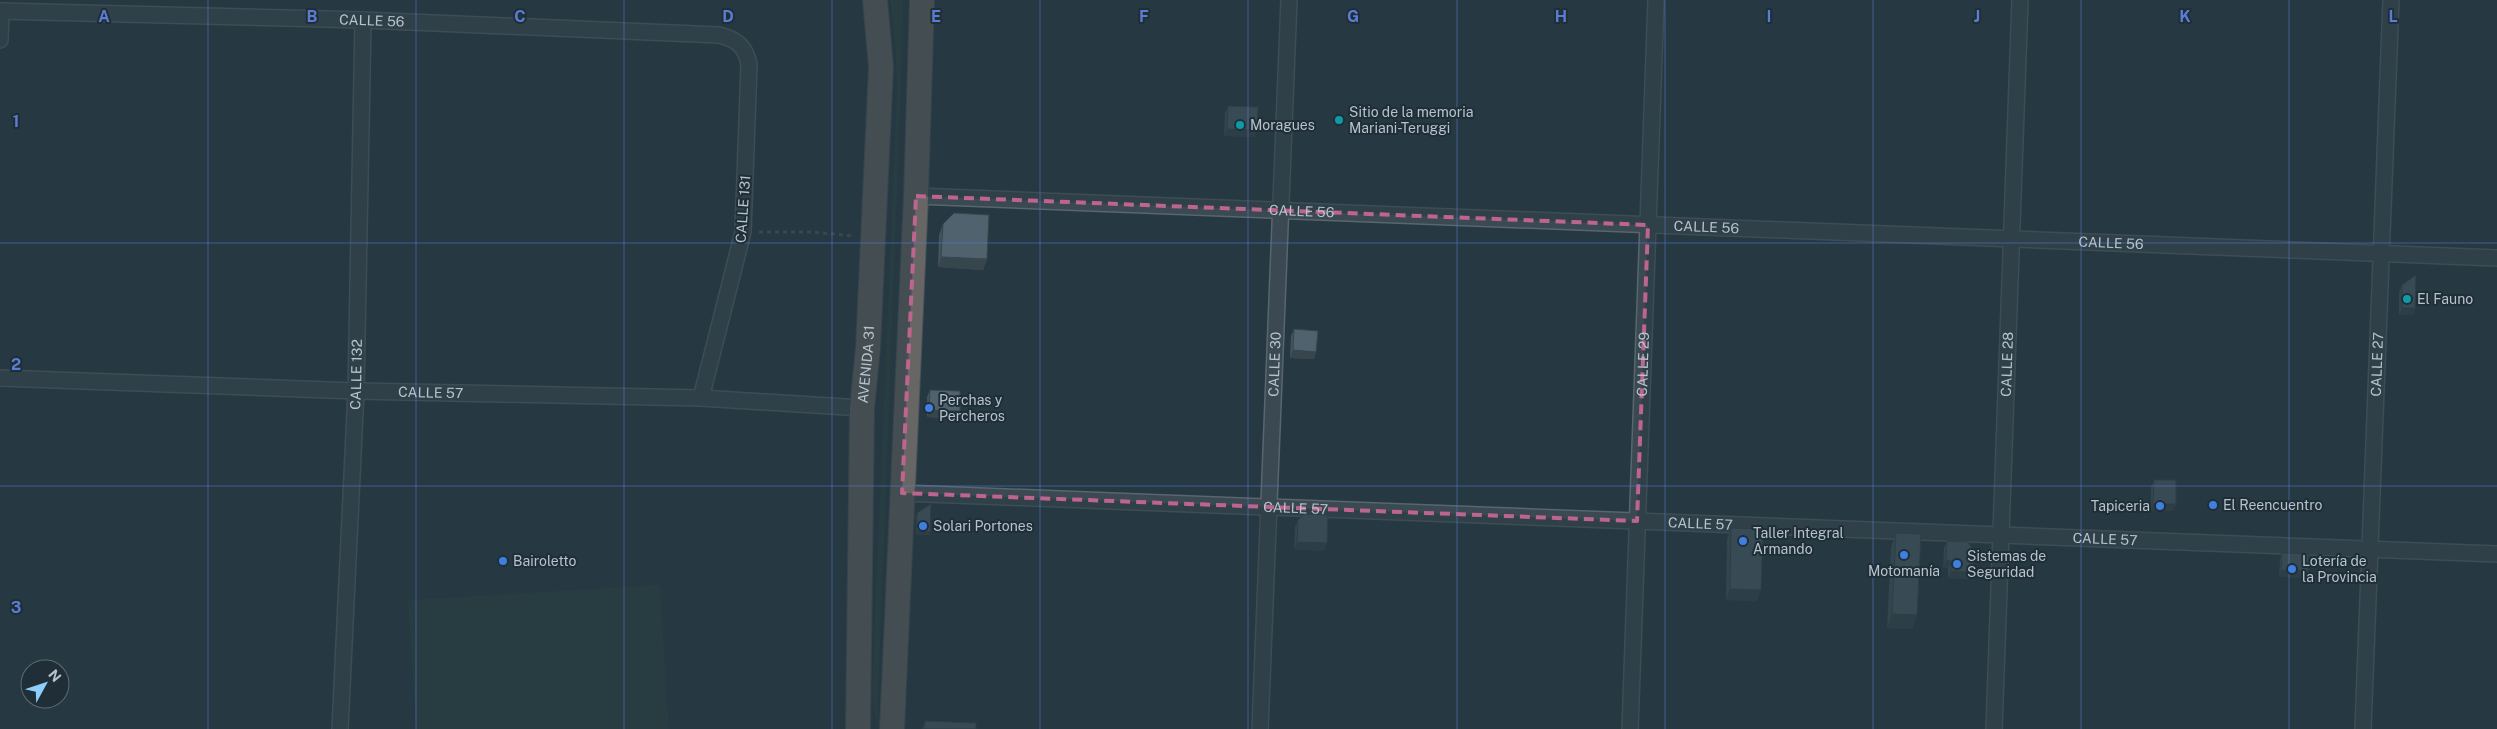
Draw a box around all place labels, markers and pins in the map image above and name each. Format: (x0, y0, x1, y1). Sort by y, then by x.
place label: Sitio de la memoria Mariani-Teruggi (1349, 104, 1473, 136)
marker: Sitio de la memoria Mariani-Teruggi (1333, 114, 1345, 126)
place label: Moragues (1250, 117, 1315, 133)
marker: Moragues (1234, 119, 1246, 131)
place label: El Fauno (2417, 291, 2473, 307)
marker: El Fauno (2401, 293, 2413, 305)
place label: Perchas y Percheros (939, 392, 1005, 424)
marker: Perchas y Percheros (923, 402, 935, 414)
place label: El Reencuentro (2223, 497, 2323, 513)
place label: Tapiceria (2091, 498, 2150, 514)
marker: El Reencuentro (2207, 499, 2219, 511)
marker: Tapiceria (2154, 500, 2166, 512)
place label: Solari Portones (933, 518, 1033, 534)
marker: Solari Portones (917, 520, 929, 532)
place label: Taller Integral Armando (1753, 525, 1844, 557)
marker: Taller Integral Armando (1737, 535, 1749, 547)
place label: Sistemas de Seguridad (1967, 548, 2046, 580)
marker: Motomanía (1898, 549, 1910, 561)
place label: Bairoletto (513, 553, 576, 569)
place label: Lotería de la Provincia (2302, 553, 2377, 585)
marker: Bairoletto (497, 555, 509, 567)
marker: Sistemas de Seguridad (1951, 558, 1963, 570)
place label: Motomanía (1868, 563, 1940, 579)
marker: Lotería de la Provincia (2286, 563, 2298, 575)

